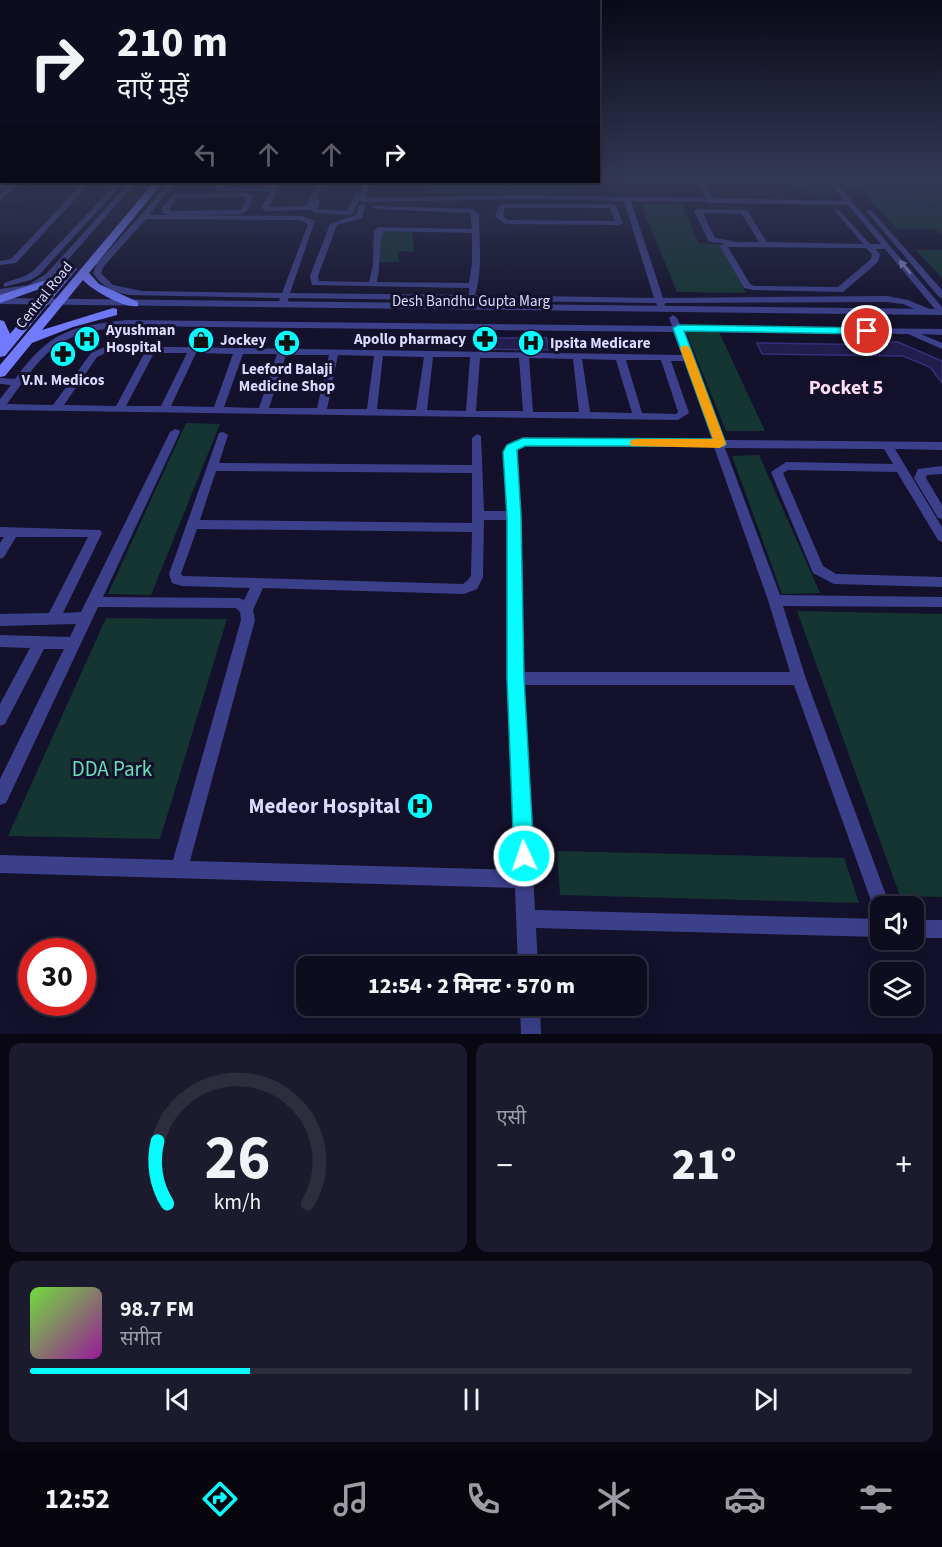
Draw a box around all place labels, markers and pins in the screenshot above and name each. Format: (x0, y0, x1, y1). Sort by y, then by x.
pin (841, 305, 892, 356)
place label: Ayushman Hospital (105, 320, 175, 358)
hospital icon: Ayushman Hospital (72, 324, 102, 354)
pharmacy icon: Apollo pharmacy (470, 324, 500, 354)
shop icon: Jockey (186, 325, 216, 355)
pharmacy icon: Leeford Balaji Medicine Shop (272, 328, 302, 358)
hospital icon: Ipsita Medicare (516, 328, 546, 358)
place label: Apollo pharmacy (353, 329, 466, 350)
place label: Jockey (220, 330, 266, 351)
place label: Ipsita Medicare (550, 333, 651, 354)
pharmacy icon: V.N. Medicos (48, 339, 78, 369)
place label: Leeford Balaji Medicine Shop (239, 359, 336, 397)
place label: V.N. Medicos (21, 370, 105, 391)
place label: Medeor Hospital (248, 791, 400, 821)
hospital icon: Medeor Hospital (405, 791, 435, 821)

